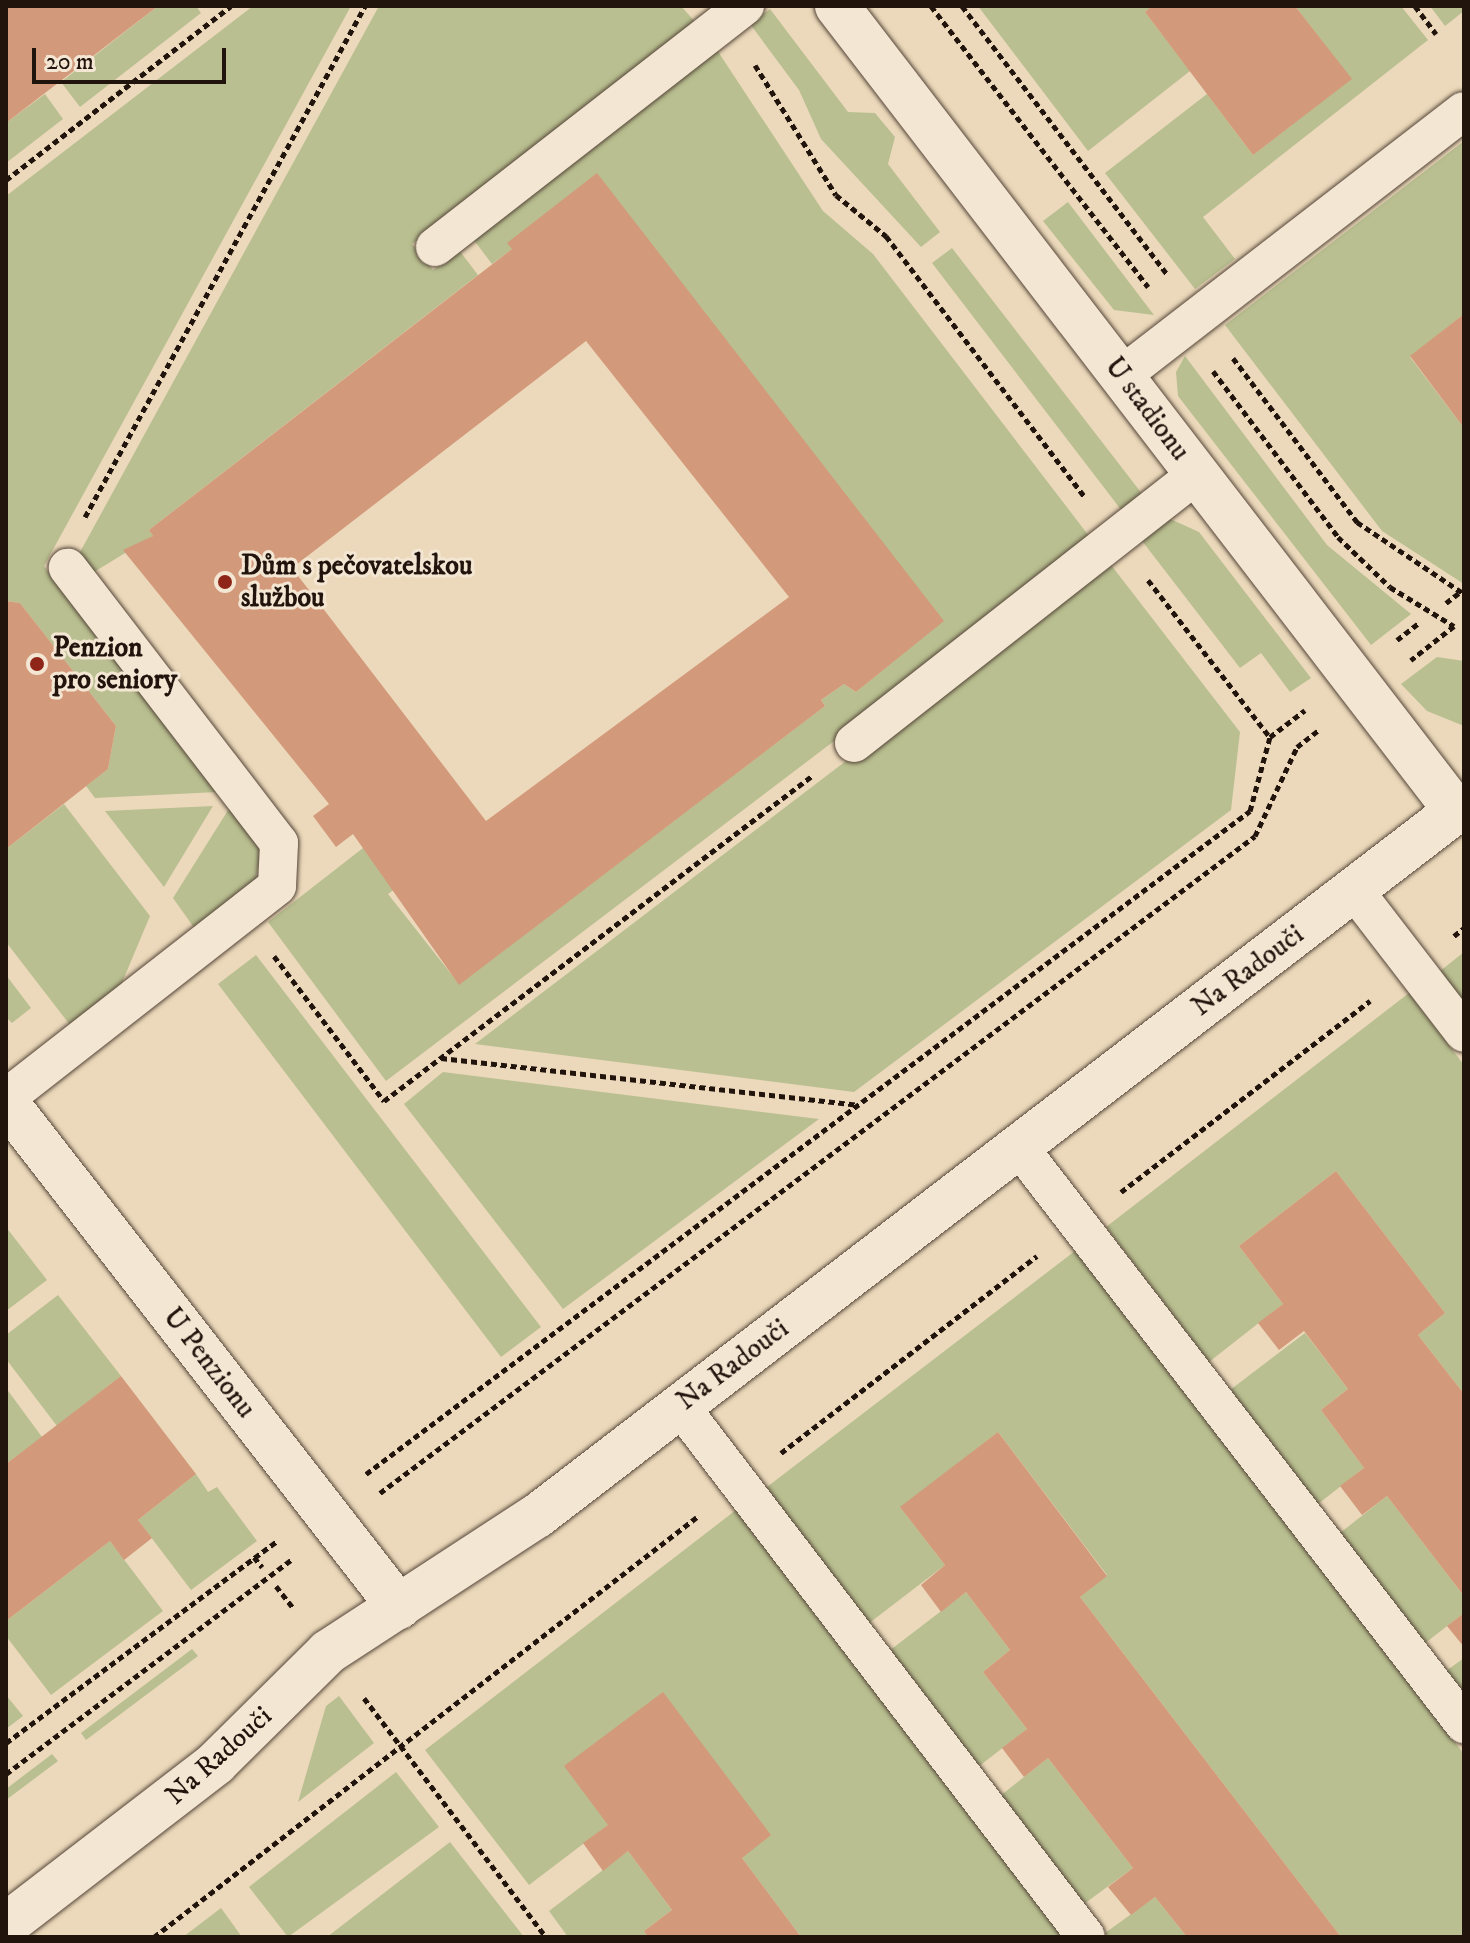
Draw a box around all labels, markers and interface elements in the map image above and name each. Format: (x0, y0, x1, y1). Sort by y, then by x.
scale bar (36, 32, 230, 82)
text: 20 m (46, 47, 94, 77)
street label: U stadionu (1097, 351, 1197, 467)
place label: Dům s pečovatelskou službou (241, 549, 472, 615)
marker: Dům s pečovatelskou službou (216, 573, 234, 591)
place label: Penzion pro seniory (53, 631, 177, 697)
marker: Penzion pro seniory (28, 655, 46, 673)
street label: Na Radouči (1186, 918, 1310, 1024)
street label: U Penzionu (156, 1301, 262, 1425)
street label: Na Radouči (671, 1312, 795, 1418)
street label: Na Radouči (159, 1700, 279, 1812)

